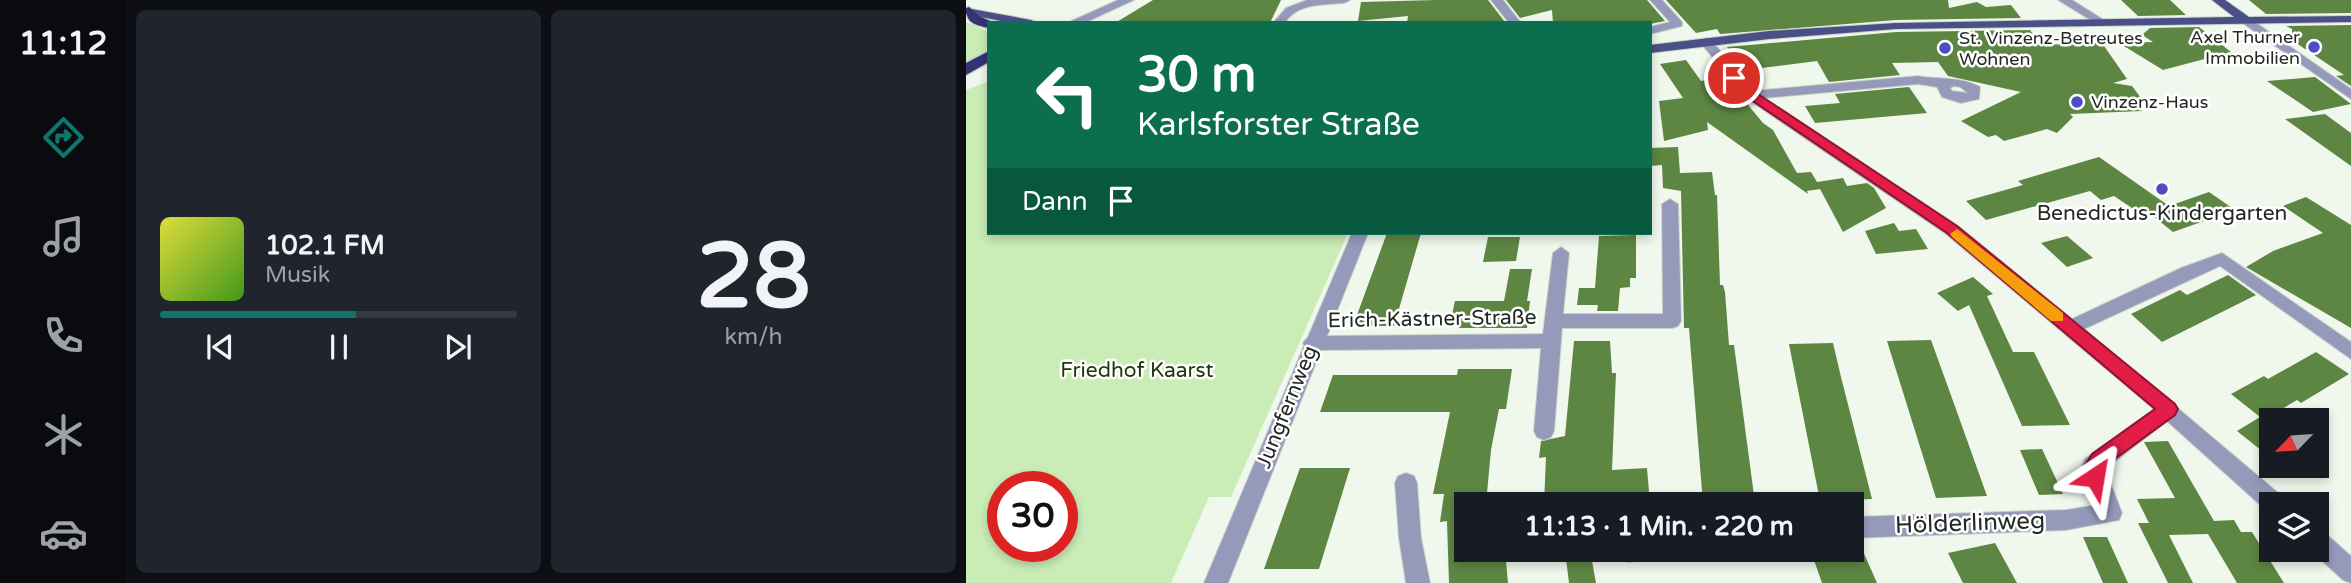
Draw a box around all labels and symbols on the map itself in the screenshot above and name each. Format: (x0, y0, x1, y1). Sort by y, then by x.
place label: Axel Thurner Immobilien (2190, 26, 2300, 69)
place label: St. Vinzenz-Betreutes Wohnen (1959, 27, 2143, 70)
marker: Axel Thurner Immobilien (2306, 39, 2322, 55)
marker: St. Vinzenz-Betreutes Wohnen (1937, 40, 1953, 56)
pin (1704, 48, 1764, 108)
place label: Vinzenz-Haus (2091, 91, 2208, 113)
marker: Vinzenz-Haus (2069, 94, 2085, 110)
marker: Benedictus-Kindergarten (2154, 181, 2170, 197)
place label: Benedictus-Kindergarten (2037, 201, 2287, 226)
street label: Erich-Kästner-Straße (1327, 305, 1537, 333)
street label: Jungfernweg (1251, 342, 1323, 472)
park label: Friedhof Kaarst (1060, 358, 1214, 383)
north arrow (2259, 408, 2329, 478)
position arrow (2058, 440, 2132, 514)
speed limit sign: 30 (987, 471, 1078, 562)
street label: Hölderlinweg (1894, 506, 2046, 540)

